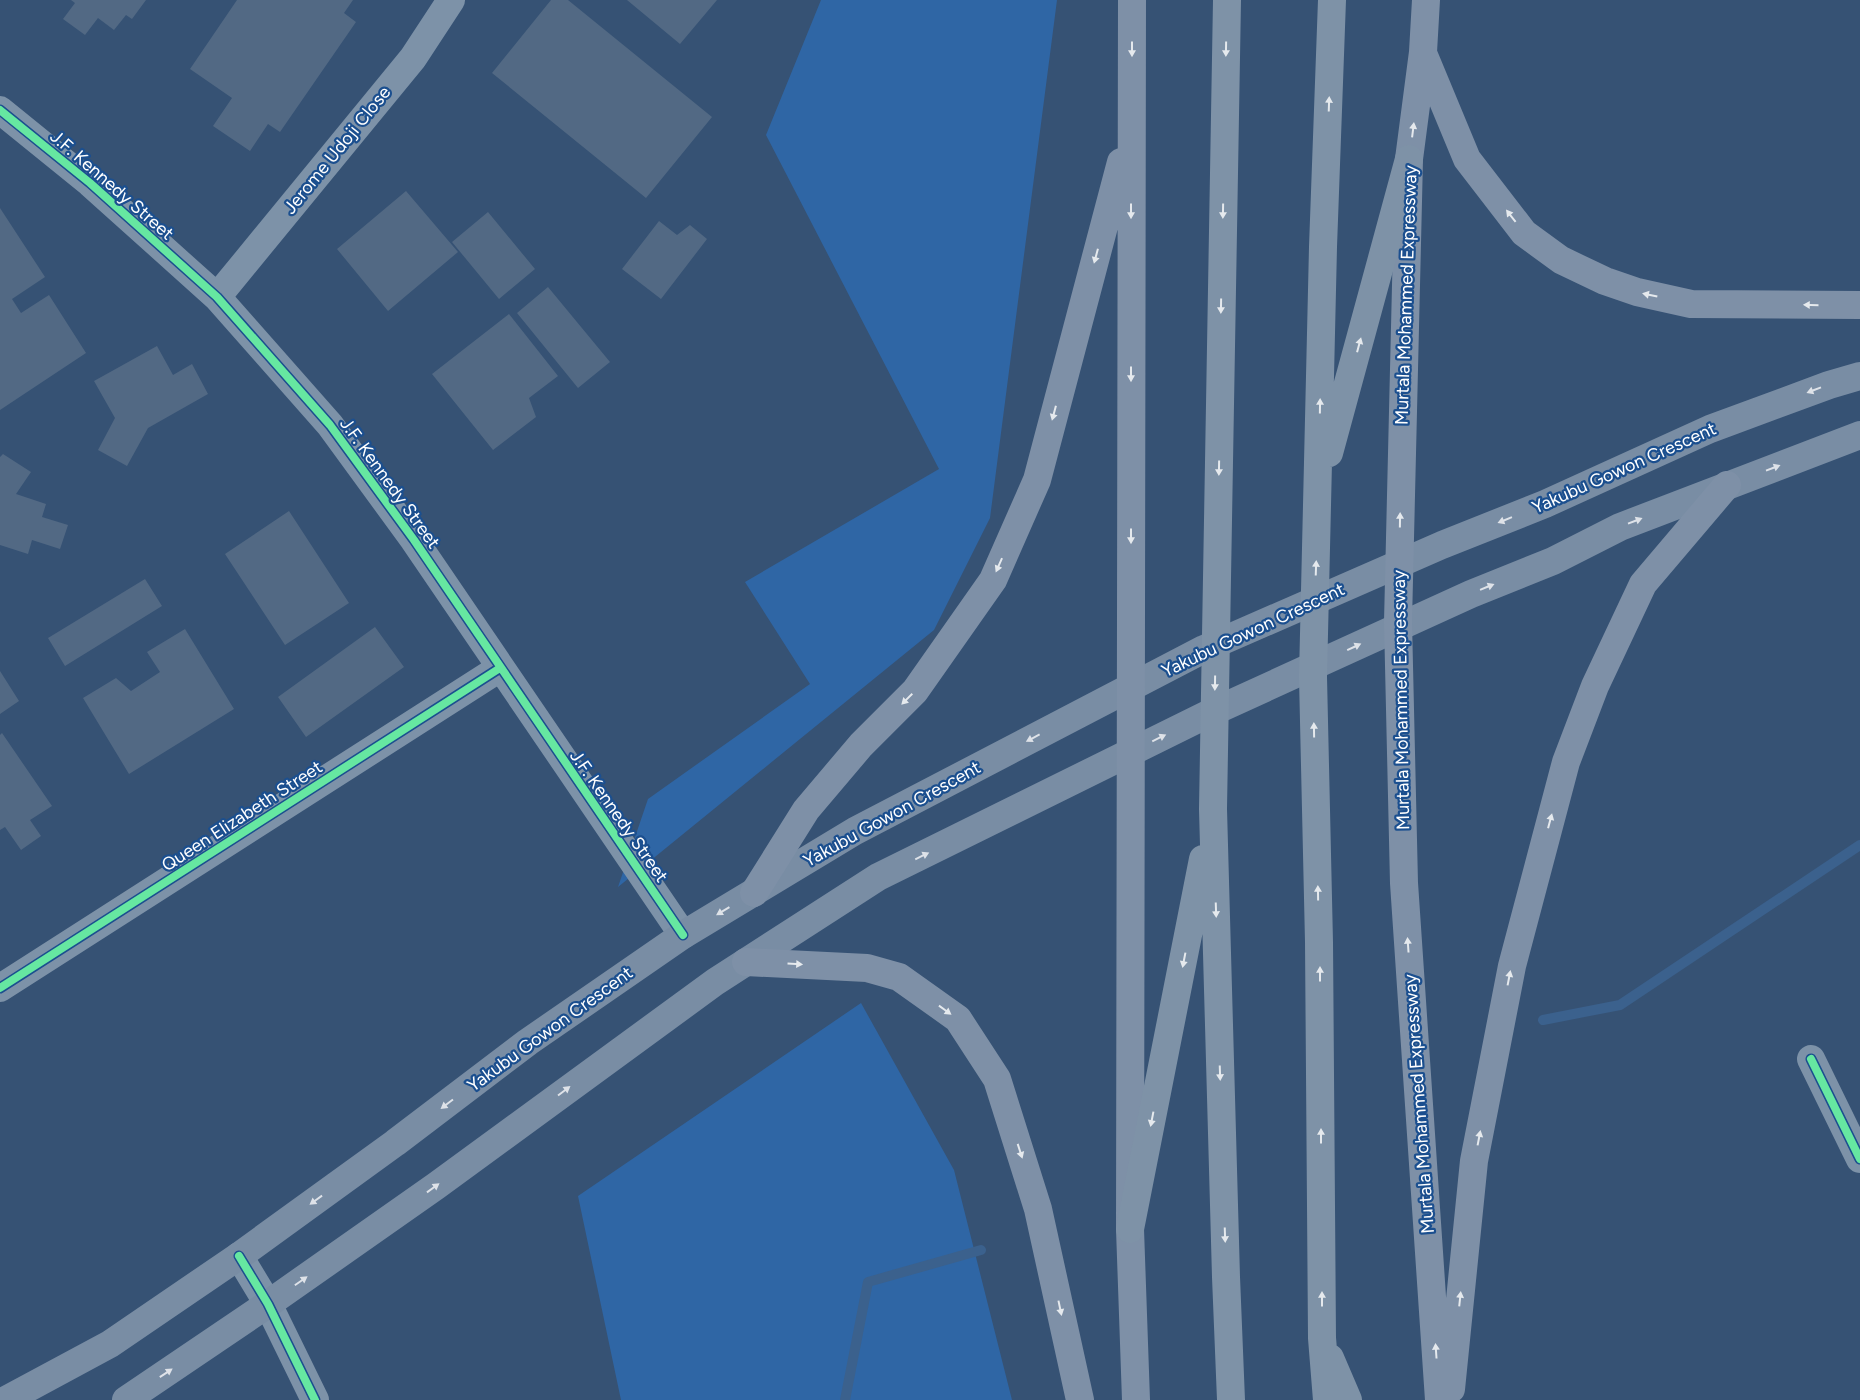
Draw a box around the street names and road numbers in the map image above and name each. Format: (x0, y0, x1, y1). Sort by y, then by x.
street label: Jerome Udoji Close (279, 82, 395, 218)
street label: J.F. Kennedy Street (46, 125, 178, 245)
street label: Murtala Mohammed Expressway (1390, 164, 1422, 425)
street label: J.F. Kennedy Street (335, 413, 445, 553)
street label: Yakubu Gowon Crescent (1529, 417, 1720, 519)
street label: Murtala Mohammed Expressway (1388, 569, 1414, 830)
street label: Yakubu Gowon Crescent (1158, 578, 1348, 682)
street label: J.F. Kennedy Street (565, 746, 673, 887)
street label: Queen Elizabeth Street (158, 756, 327, 876)
street label: Yakubu Gowon Crescent (800, 756, 985, 872)
street label: Yakubu Gowon Crescent (463, 961, 637, 1096)
street label: Murtala Mohammed Expressway (1399, 973, 1439, 1235)

